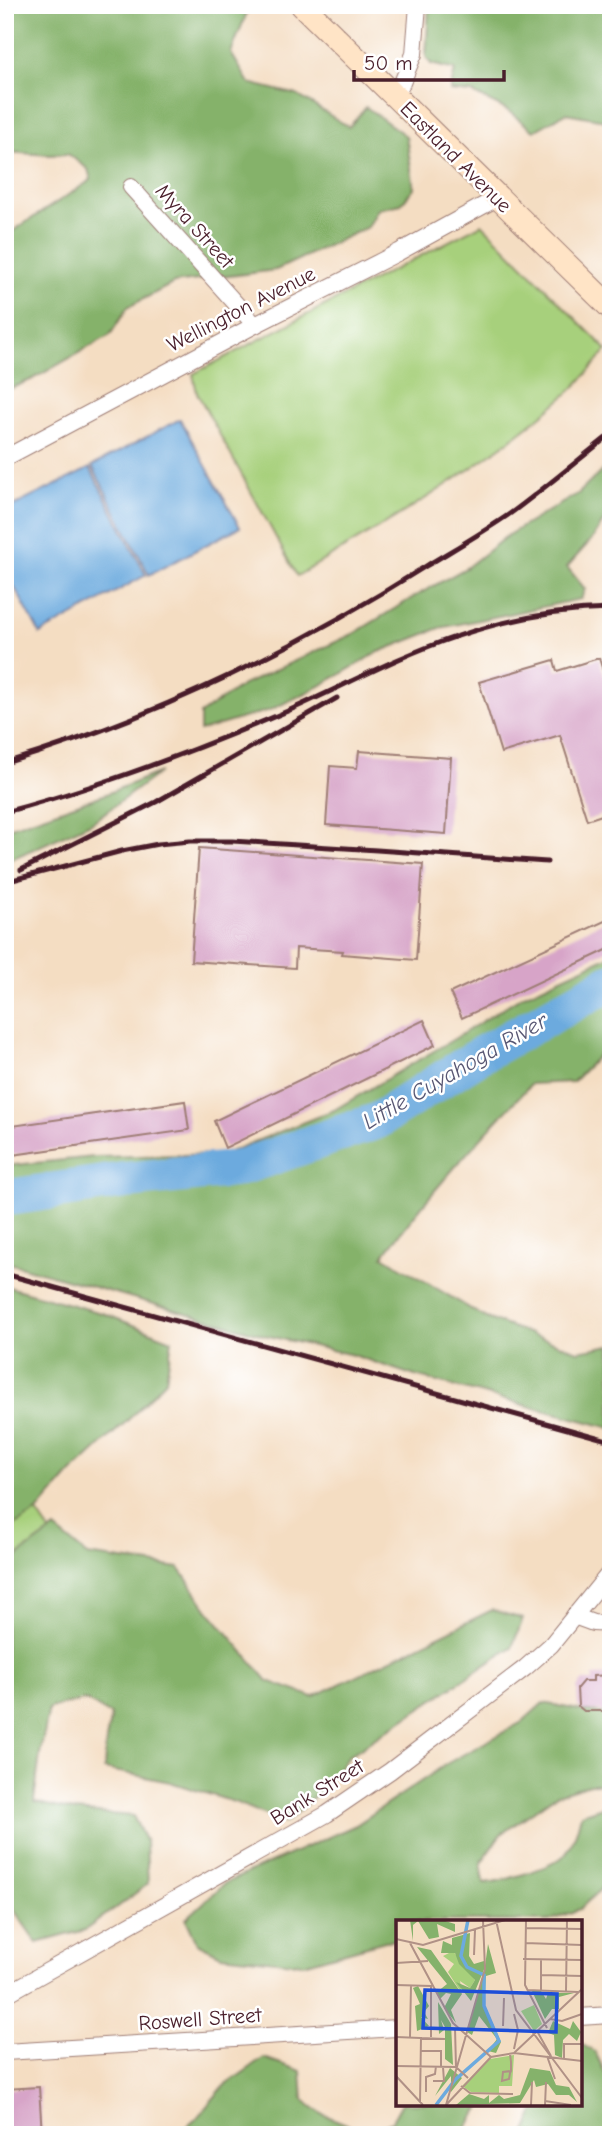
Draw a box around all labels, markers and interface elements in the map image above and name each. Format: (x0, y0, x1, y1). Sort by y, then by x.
scale bar (354, 38, 504, 82)
text: 50 m (364, 51, 413, 75)
street label: Eastland Avenue (395, 96, 517, 218)
street label: Myra Street (151, 179, 240, 274)
street label: Wellington Avenue (163, 261, 319, 357)
water label: Little Cuyahoga River (358, 1007, 553, 1135)
street label: Bank Street (266, 1753, 369, 1830)
inset map (396, 1920, 581, 2105)
street label: Roswell Street (138, 2003, 263, 2035)

